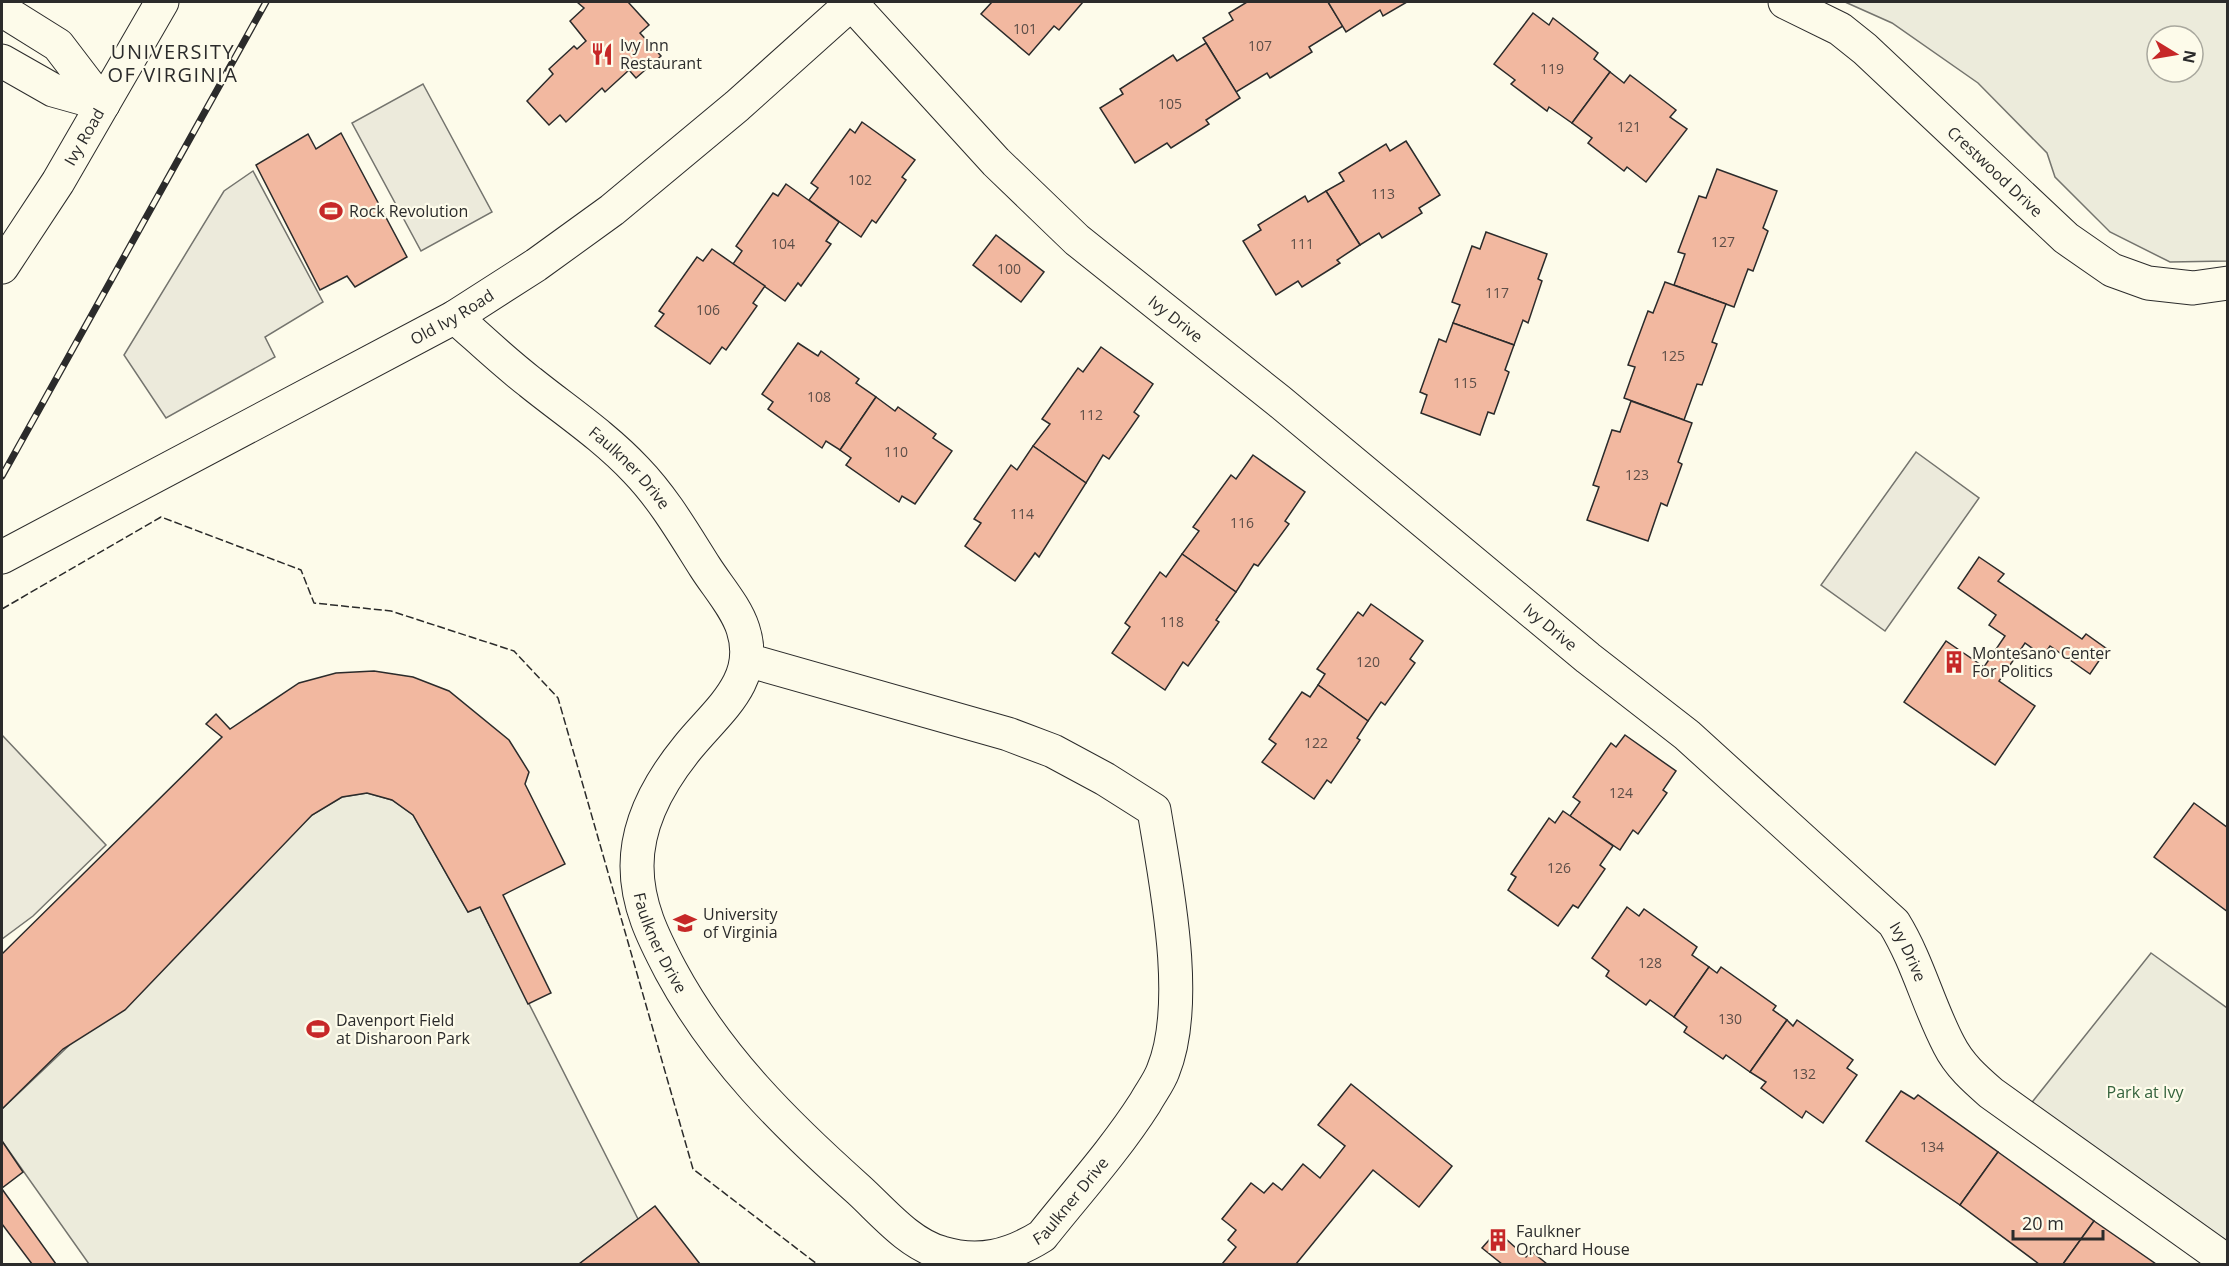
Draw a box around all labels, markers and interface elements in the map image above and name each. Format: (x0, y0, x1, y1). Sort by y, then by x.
house number: 101 (1013, 19, 1037, 38)
north arrow (2145, 24, 2205, 84)
place label: Ivy Inn Restaurant (620, 34, 702, 74)
house number: 107 (1248, 36, 1272, 55)
district label: UNIVERSITY OF VIRGINIA (108, 38, 238, 88)
restaurant icon: Ivy Inn Restaurant (589, 41, 615, 67)
text: N (2178, 48, 2202, 65)
house number: 119 (1540, 59, 1564, 78)
house number: 105 (1158, 94, 1182, 113)
street label: Ivy Road (59, 104, 109, 169)
house number: 121 (1617, 117, 1641, 136)
street label: Crestwood Drive (1943, 121, 2048, 222)
house number: 102 (848, 170, 872, 189)
house number: 113 (1371, 184, 1395, 203)
sports icon: Rock Revolution (318, 198, 344, 224)
place label: Rock Revolution (349, 200, 468, 222)
house number: 127 (1711, 232, 1735, 251)
house number: 104 (771, 234, 795, 253)
house number: 111 (1290, 234, 1314, 253)
house number: 100 (997, 259, 1021, 278)
house number: 117 (1485, 283, 1509, 302)
street label: Old Ivy Road (406, 284, 498, 350)
street label: Ivy Drive (1144, 290, 1208, 347)
house number: 106 (696, 300, 720, 319)
house number: 125 (1661, 346, 1685, 365)
house number: 115 (1453, 373, 1477, 392)
house number: 108 (807, 387, 831, 406)
house number: 112 (1079, 405, 1103, 424)
street label: Faulkner Drive (584, 421, 675, 514)
house number: 110 (884, 442, 908, 461)
house number: 123 (1625, 465, 1649, 484)
house number: 114 (1010, 504, 1034, 523)
house number: 116 (1230, 513, 1254, 532)
street label: Ivy Drive (1519, 598, 1582, 656)
house number: 118 (1160, 612, 1184, 631)
place label: Montesano Center For Politics (1972, 642, 2111, 682)
building icon: Montesano Center For Politics (1941, 649, 1967, 675)
house number: 120 (1356, 652, 1380, 671)
house number: 122 (1304, 733, 1328, 752)
house number: 124 (1609, 783, 1633, 802)
house number: 126 (1547, 858, 1571, 877)
street label: Faulkner Drive (629, 890, 692, 997)
place label: University of Virginia (703, 903, 778, 943)
school or university icon: University of Virginia (672, 910, 698, 936)
street label: Ivy Drive (1885, 917, 1932, 985)
house number: 128 (1638, 953, 1662, 972)
place label: Davenport Field at Disharoon Park (336, 1009, 471, 1049)
house number: 130 (1718, 1009, 1742, 1028)
sports icon: Davenport Field at Disharoon Park (305, 1016, 331, 1042)
house number: 132 (1792, 1064, 1816, 1083)
park label: Park at Ivy (2107, 1081, 2184, 1103)
house number: 134 (1920, 1137, 1944, 1156)
street label: Faulkner Drive (1029, 1152, 1113, 1250)
scale bar (2013, 1203, 2103, 1241)
text: 20 m (2022, 1211, 2064, 1235)
place label: Faulkner Orchard House (1516, 1220, 1630, 1260)
building icon: Faulkner Orchard House (1485, 1227, 1511, 1253)

